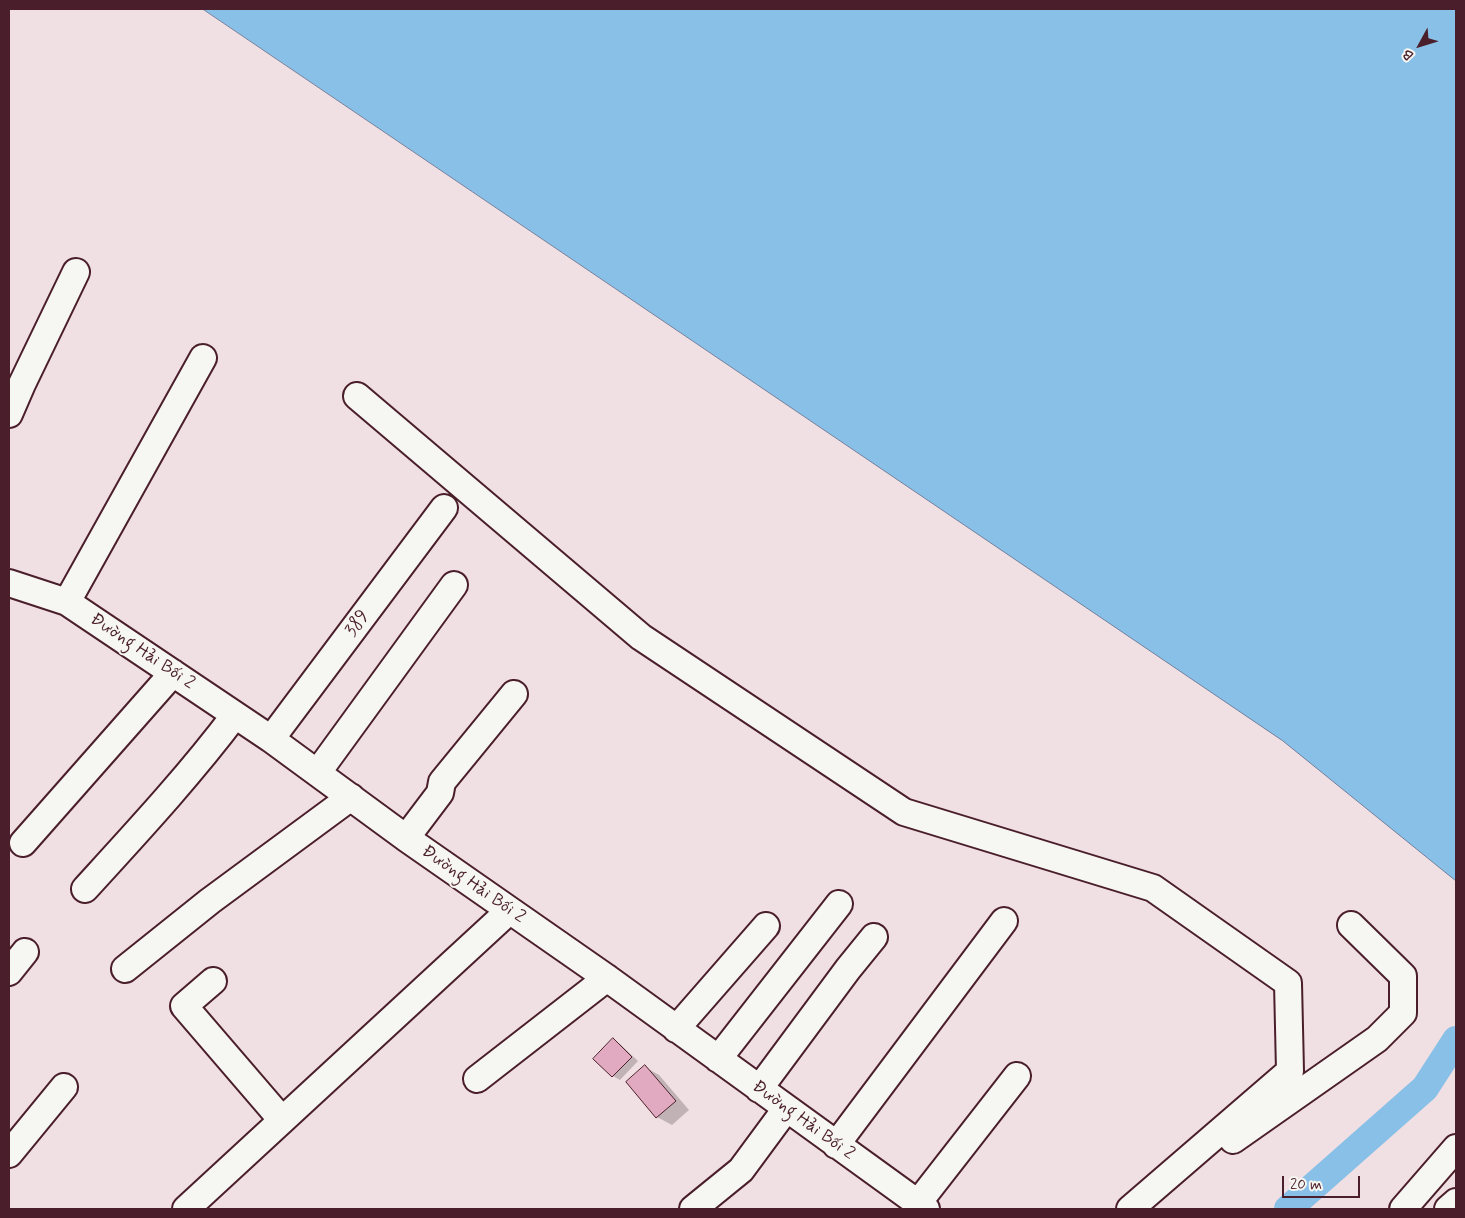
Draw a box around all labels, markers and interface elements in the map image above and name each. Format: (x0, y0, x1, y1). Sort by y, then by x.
north arrow (1395, 20, 1445, 70)
text: B (1399, 45, 1418, 64)
street label: 389 (341, 607, 375, 641)
street label: Đường Hải Bối 2 (86, 609, 198, 695)
street label: Đường Hải Bối 2 (417, 841, 529, 929)
street label: Đường Hải Bối 2 (747, 1077, 859, 1165)
scale bar (1285, 1166, 1362, 1198)
text: 20 m (1290, 1175, 1322, 1195)

